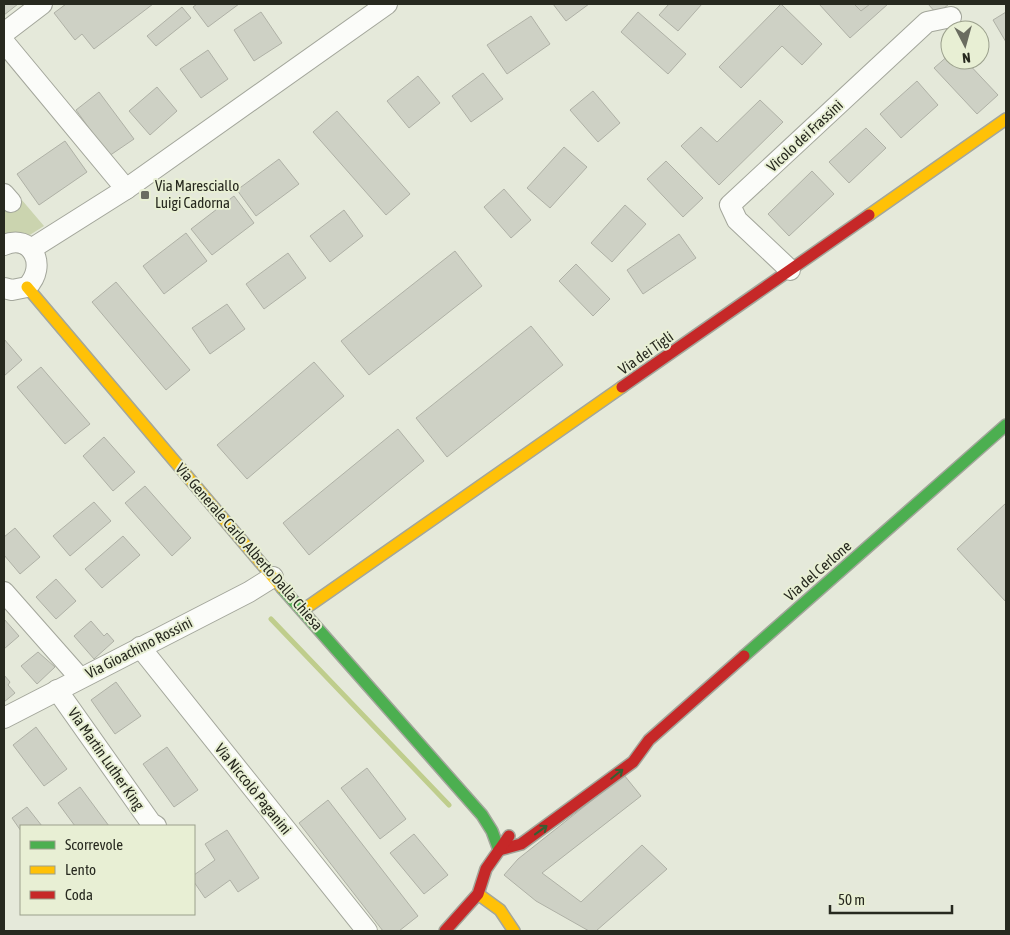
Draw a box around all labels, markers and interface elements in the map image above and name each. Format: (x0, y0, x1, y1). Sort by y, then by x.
north arrow (940, 20, 990, 70)
text: N (961, 50, 971, 66)
street label: Vicolo dei Frassini (763, 96, 846, 175)
place label: Via Maresciallo Luigi Cadorna (155, 177, 239, 211)
marker: Via Maresciallo Luigi Cadorna (139, 189, 151, 201)
street label: Via dei Tigli (615, 328, 676, 378)
street label: Via Generale Carlo Alberto Dalla Chiesa (172, 460, 326, 633)
street label: Via del Cerlone (781, 537, 855, 604)
street label: Via Gioachino Rossini (83, 613, 195, 682)
street label: Via Martin Luther King (65, 704, 148, 813)
street label: Via Niccolò Paganini (212, 740, 295, 837)
one-way arrow (610, 768, 623, 779)
legend (20, 825, 195, 915)
one-way arrow (534, 825, 548, 835)
text: Scorrevole (65, 836, 123, 853)
text: Lento (65, 861, 96, 878)
scale bar (830, 882, 952, 914)
text: Coda (65, 886, 93, 903)
text: 50 m (838, 891, 865, 908)

